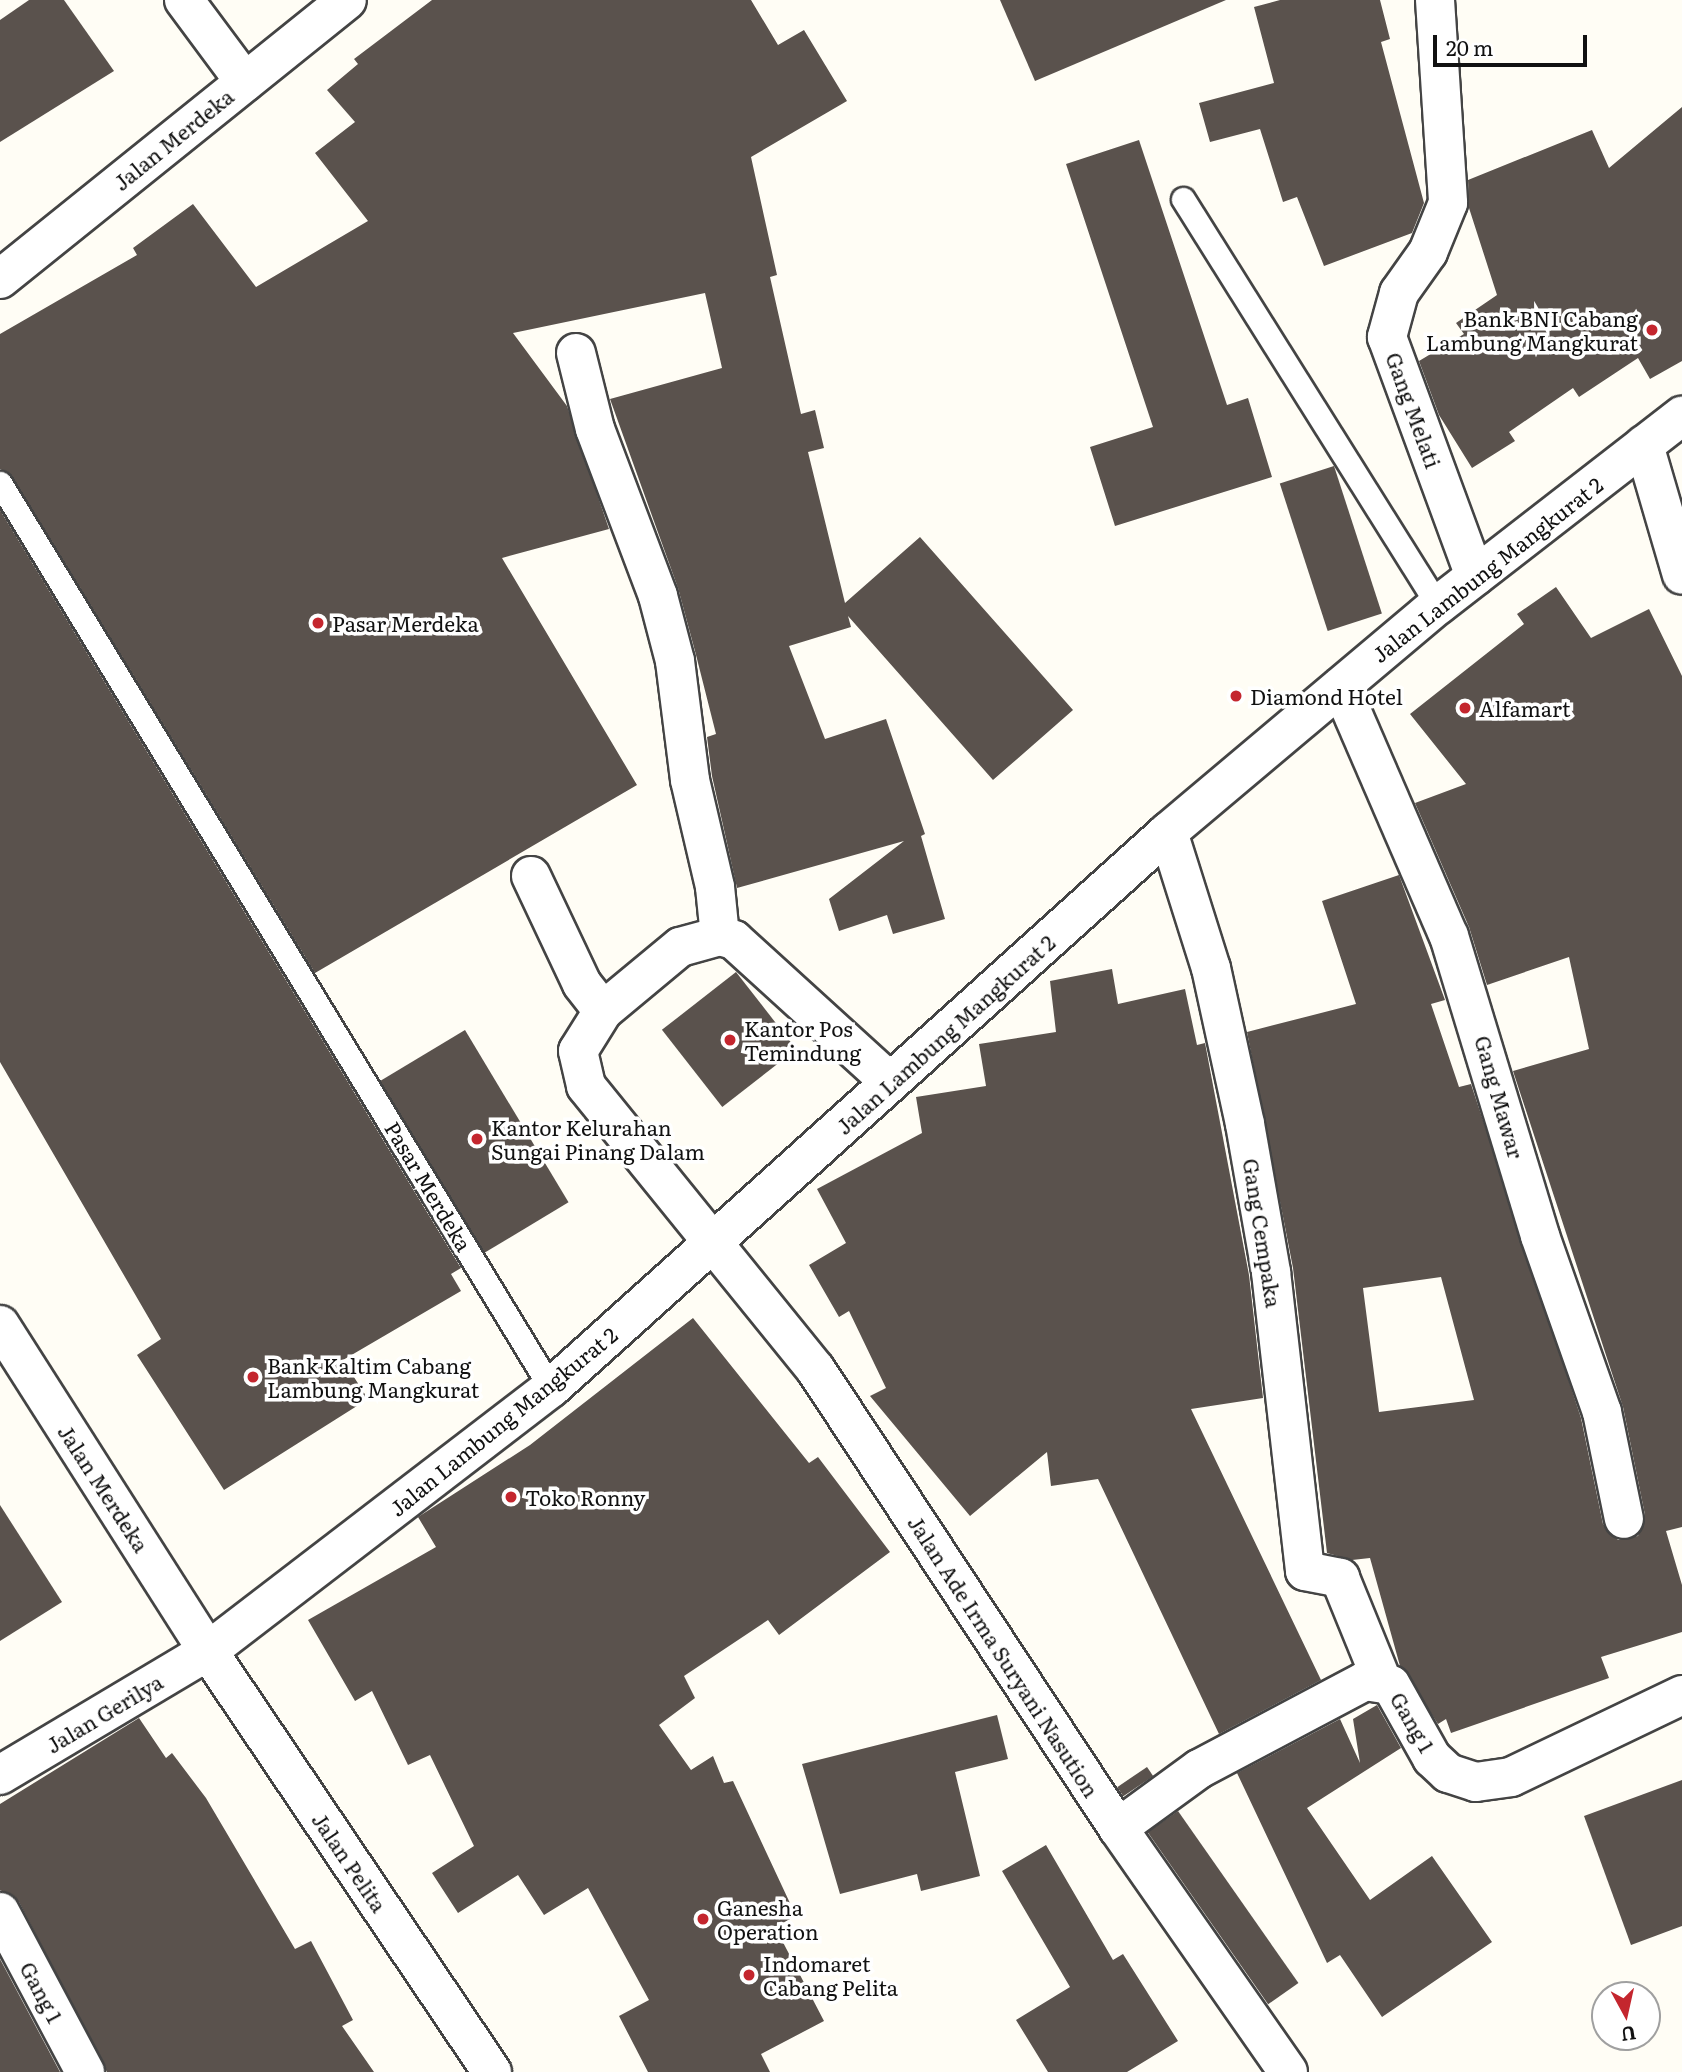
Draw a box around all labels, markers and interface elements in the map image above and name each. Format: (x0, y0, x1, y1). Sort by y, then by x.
scale bar (1437, 21, 1591, 65)
text: 20 m (1446, 31, 1493, 62)
street label: Jalan Merdeka (108, 83, 238, 195)
place label: Bank BNI Cabang Lambung Mangkurat (1426, 305, 1638, 355)
marker: Bank BNI Cabang Lambung Mangkurat (1644, 322, 1660, 338)
street label: Gang Melati (1381, 349, 1447, 471)
street label: Jalan Lambung Mangkurat 2 (1367, 471, 1607, 667)
place label: Pasar Merdeka (332, 610, 479, 636)
marker: Pasar Merdeka (310, 615, 326, 631)
place label: Diamond Hotel (1250, 683, 1403, 709)
marker: Diamond Hotel (1228, 688, 1244, 704)
place label: Alfamart (1479, 695, 1570, 721)
marker: Alfamart (1457, 700, 1473, 716)
street label: Jalan Lambung Mangkurat 2 (831, 929, 1059, 1139)
place label: Kantor Pos Temindung (744, 1015, 861, 1065)
marker: Kantor Pos Temindung (722, 1032, 738, 1048)
street label: Gang Mawar (1470, 1033, 1530, 1161)
place label: Kantor Kelurahan Sungai Pinang Dalam (491, 1114, 705, 1164)
street label: Pasar Merdeka (380, 1117, 478, 1255)
marker: Kantor Kelurahan Sungai Pinang Dalam (469, 1131, 485, 1147)
street label: Gang Cempaka (1239, 1157, 1287, 1309)
street label: Jalan Lambung Mangkurat 2 (384, 1321, 622, 1521)
place label: Bank Kaltim Cabang Lambung Mangkurat (267, 1352, 479, 1402)
marker: Bank Kaltim Cabang Lambung Mangkurat (245, 1369, 261, 1385)
street label: Jalan Merdeka (53, 1420, 155, 1556)
place label: Toko Ronny (525, 1484, 645, 1510)
marker: Toko Ronny (503, 1489, 519, 1505)
street label: Jalan Ade Irma Suryani Nasution (903, 1510, 1105, 1802)
street label: Jalan Gerilya (41, 1668, 167, 1758)
street label: Gang 1 (1386, 1687, 1440, 1757)
street label: Jalan Pelita (307, 1807, 393, 1917)
place label: Ganesha Operation (717, 1894, 819, 1944)
marker: Ganesha Operation (695, 1911, 711, 1927)
place label: Indomaret Cabang Pelita (763, 1950, 898, 2000)
street label: Gang 1 (16, 1957, 68, 2027)
marker: Indomaret Cabang Pelita (741, 1967, 757, 1983)
north arrow (1591, 1981, 1661, 2051)
text: U (1619, 2020, 1638, 2050)

